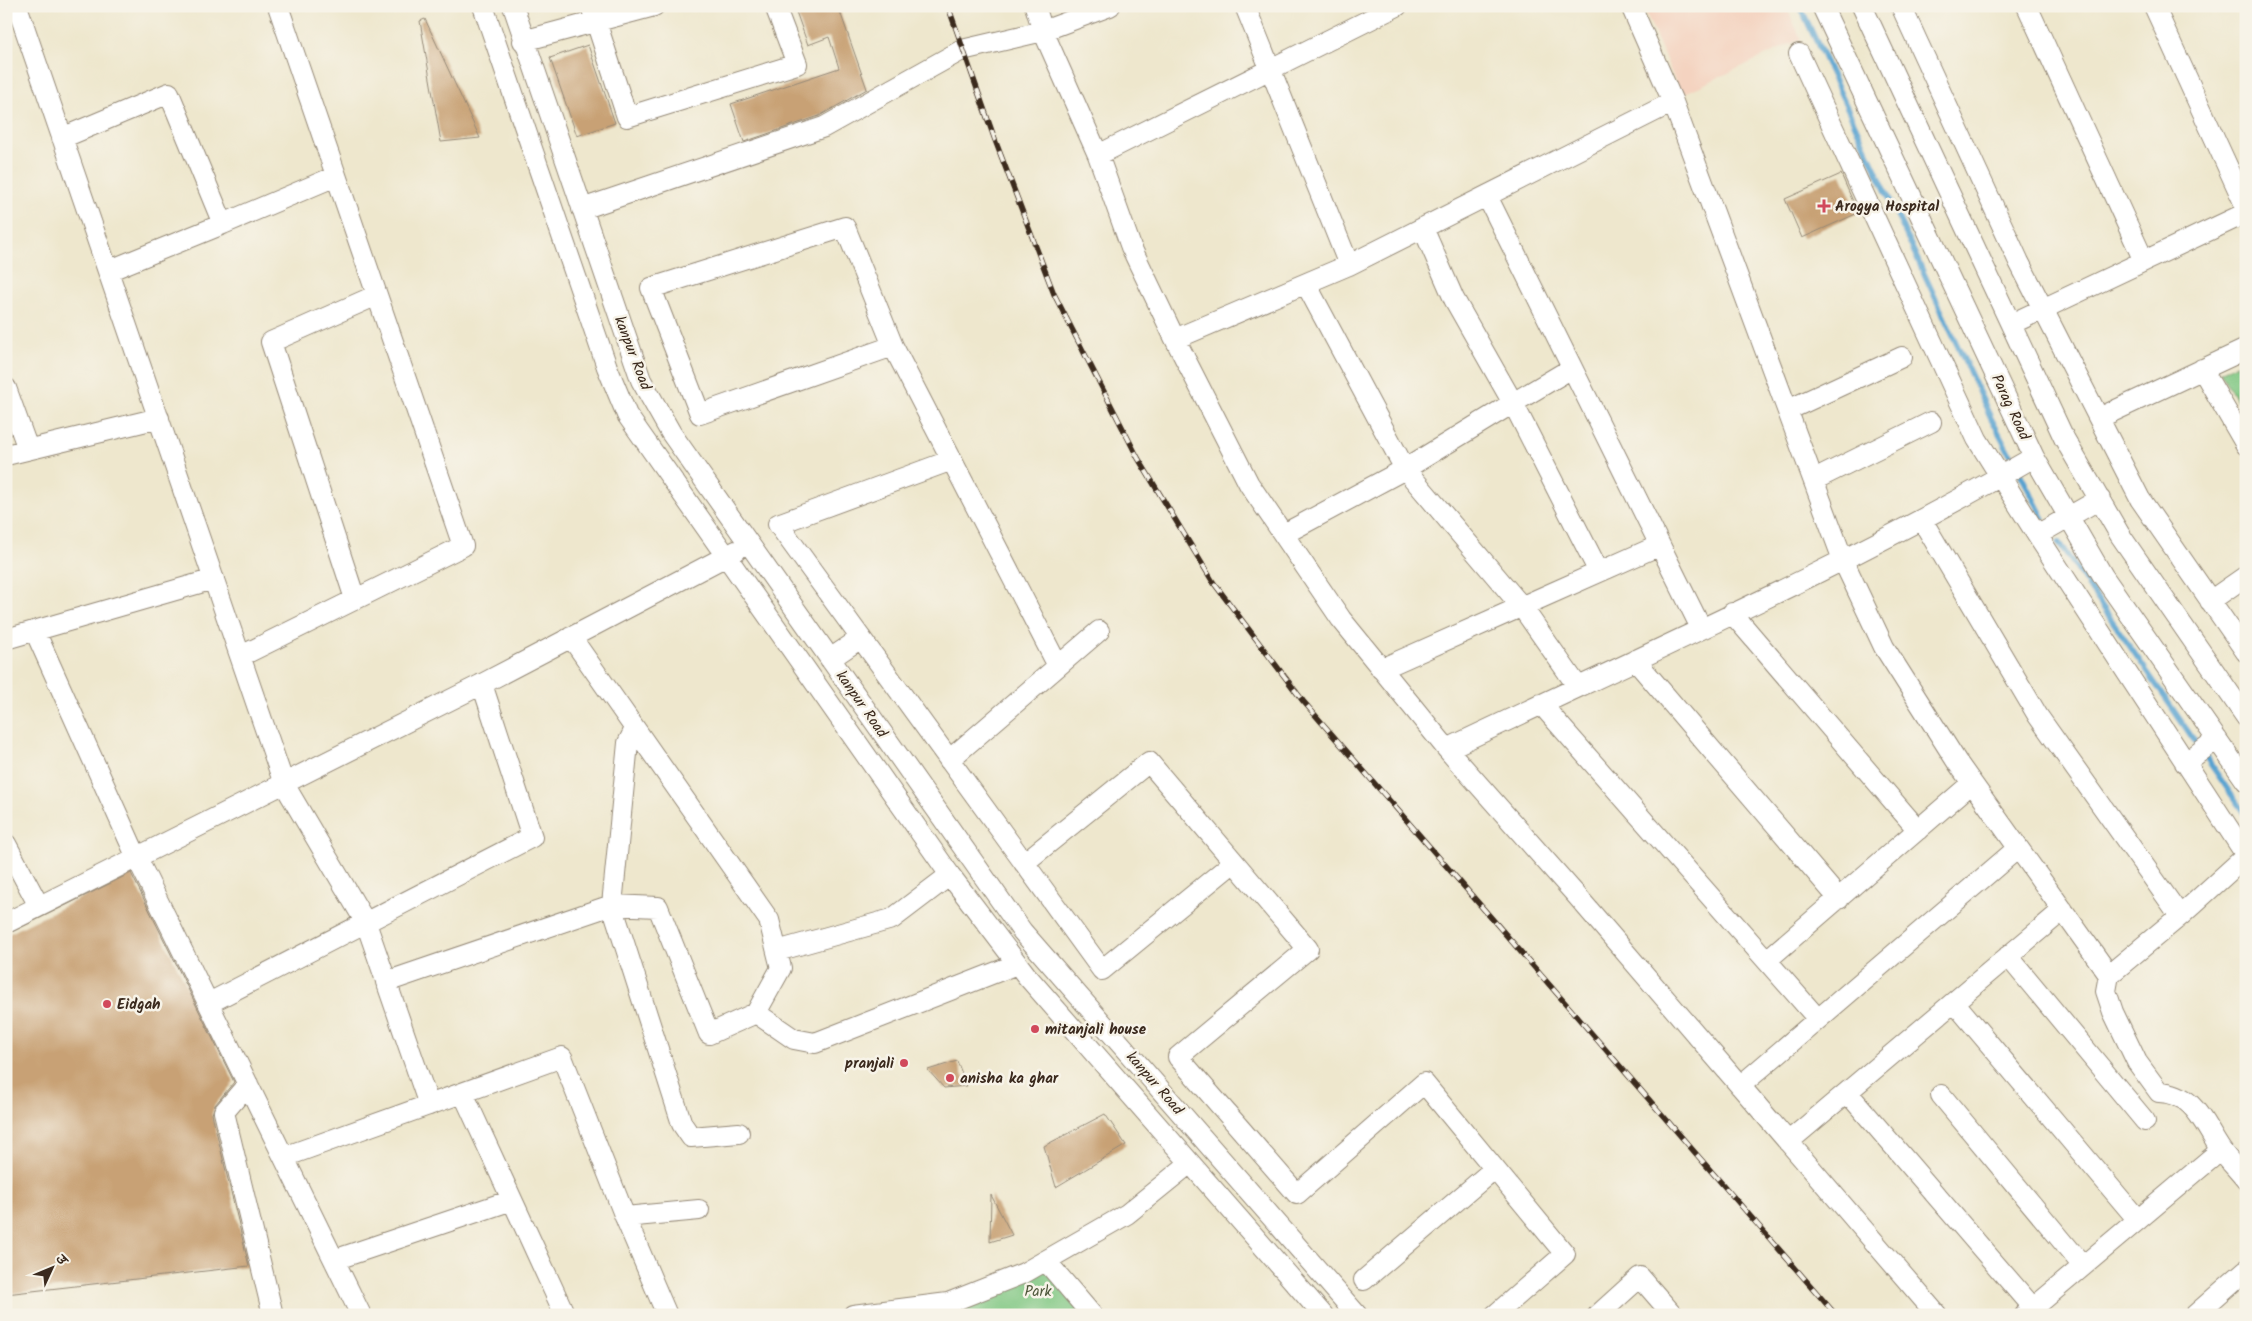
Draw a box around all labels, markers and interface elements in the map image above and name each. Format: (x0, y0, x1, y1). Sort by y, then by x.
place label: Arogya Hospital (1835, 195, 1939, 219)
marker: Arogya Hospital (1817, 199, 1831, 213)
street label: kanpur Road (607, 313, 657, 394)
street label: Parag Road (1984, 370, 2036, 445)
street label: kanpur Road (829, 666, 894, 744)
place label: Eidgah (117, 993, 161, 1017)
marker: Eidgah (101, 998, 113, 1010)
place label: mitanjali house (1045, 1018, 1147, 1042)
marker: mitanjali house (1029, 1023, 1041, 1035)
street label: kanpur Road (1120, 1047, 1189, 1121)
place label: pranjali (844, 1052, 895, 1076)
marker: pranjali (898, 1057, 910, 1069)
place label: anisha ka ghar (960, 1067, 1059, 1091)
marker: anisha ka ghar (944, 1072, 956, 1084)
north arrow (28, 1244, 78, 1294)
text: उ (50, 1249, 74, 1273)
park label: Park (1024, 1280, 1053, 1304)

